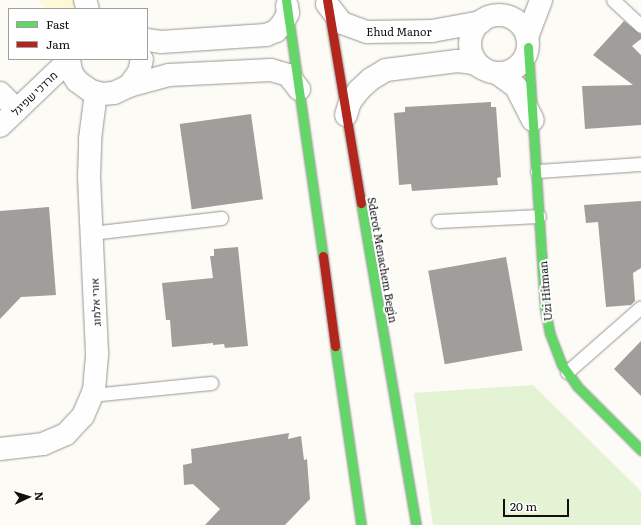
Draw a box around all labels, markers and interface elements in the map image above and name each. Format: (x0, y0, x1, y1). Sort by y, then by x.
legend (8, 8, 148, 60)
text: Fast (46, 15, 69, 33)
street label: Ehud Manor (366, 24, 432, 38)
text: Jam (46, 35, 70, 53)
street label: מרדכי שפיגל (8, 68, 60, 118)
street label: Sderot Menachem Begin (365, 196, 401, 324)
street label: Uzi Hitman (536, 260, 554, 322)
street label: אורי אלמוג (87, 277, 103, 327)
north arrow (8, 477, 48, 517)
text: N (32, 491, 48, 501)
scale bar (505, 491, 571, 517)
text: 20 m (510, 497, 537, 515)

